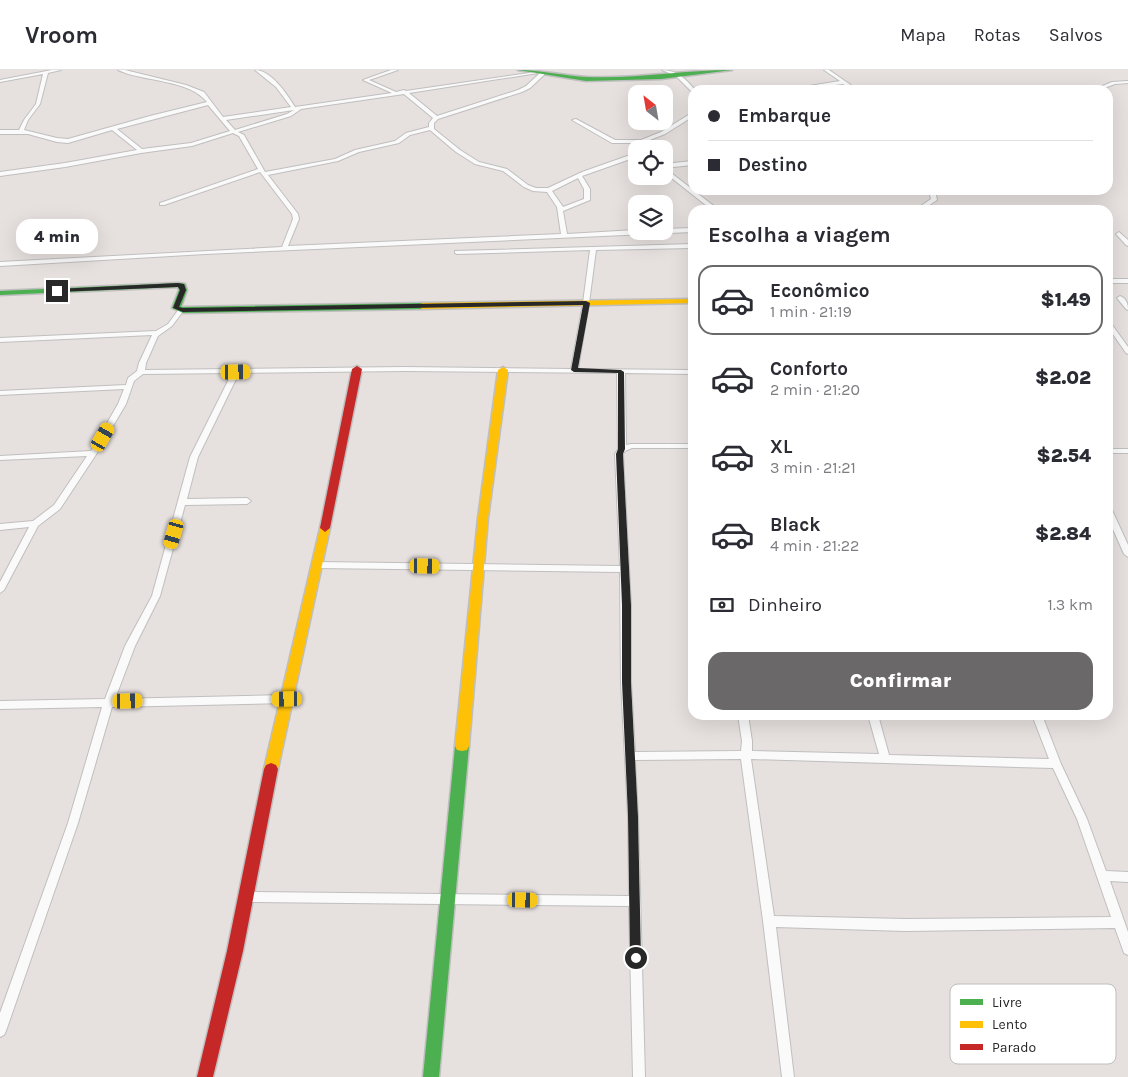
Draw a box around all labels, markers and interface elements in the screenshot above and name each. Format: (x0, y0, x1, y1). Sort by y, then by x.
text: Vroom (25, 21, 98, 49)
text: Mapa (900, 24, 946, 46)
text: Rotas (974, 24, 1021, 46)
text: Salvos (1049, 24, 1103, 46)
north arrow (628, 85, 672, 130)
map controls (628, 85, 673, 240)
text: Embarque (738, 105, 831, 127)
button: locate (628, 140, 673, 185)
text: Destino (738, 154, 807, 176)
button: layers (628, 195, 673, 240)
callout: 4 min (16, 218, 98, 254)
text: Escolha a viagem (708, 222, 891, 248)
text: 4 min (34, 227, 80, 246)
icon: car (710, 278, 755, 323)
route end (46, 280, 68, 302)
text: Econômico (770, 280, 870, 302)
text: $1.49 (1040, 289, 1091, 311)
text: 1 min · 21:19 (770, 302, 852, 321)
icon: car (710, 356, 755, 401)
text: Conforto (770, 358, 848, 380)
car (220, 364, 251, 380)
text: $2.02 (1035, 367, 1091, 389)
text: 2 min · 21:20 (770, 380, 860, 399)
car (89, 420, 116, 454)
icon: car (710, 434, 755, 479)
text: XL (770, 436, 792, 458)
text: $2.54 (1036, 445, 1091, 467)
text: 3 min · 21:21 (770, 458, 856, 477)
icon: car (710, 512, 755, 557)
text: Black (770, 514, 821, 536)
car (162, 518, 185, 550)
text: $2.84 (1035, 523, 1091, 545)
text: 4 min · 21:22 (770, 536, 859, 555)
car (409, 558, 440, 574)
icon: cash (708, 591, 736, 619)
text: Dinheiro (748, 594, 822, 616)
text: 1.3 km (1048, 595, 1093, 614)
button: Confirmar (708, 652, 1093, 710)
car (271, 691, 302, 707)
car (112, 693, 143, 709)
car (507, 892, 538, 908)
route start (625, 947, 647, 969)
legend (950, 984, 1116, 1064)
text: Livre (992, 994, 1022, 1011)
text: Lento (992, 1016, 1027, 1033)
text: Parado (992, 1039, 1036, 1056)

